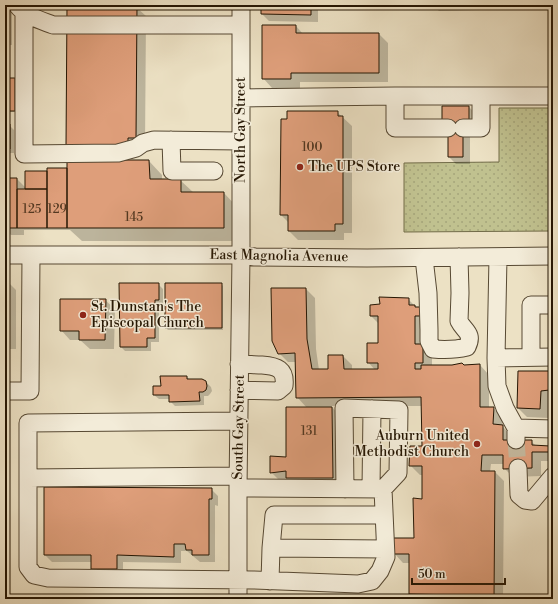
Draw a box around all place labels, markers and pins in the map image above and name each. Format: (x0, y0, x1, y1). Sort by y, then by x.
place label: The UPS Store (308, 158, 400, 176)
marker: The UPS Store (295, 162, 305, 172)
place label: St. Dunstan's The Episcopal Church (91, 298, 204, 332)
marker: St. Dunstan's The Episcopal Church (78, 310, 88, 320)
place label: Auburn United Methodist Church (354, 427, 470, 461)
marker: Auburn United Methodist Church (472, 439, 482, 449)

